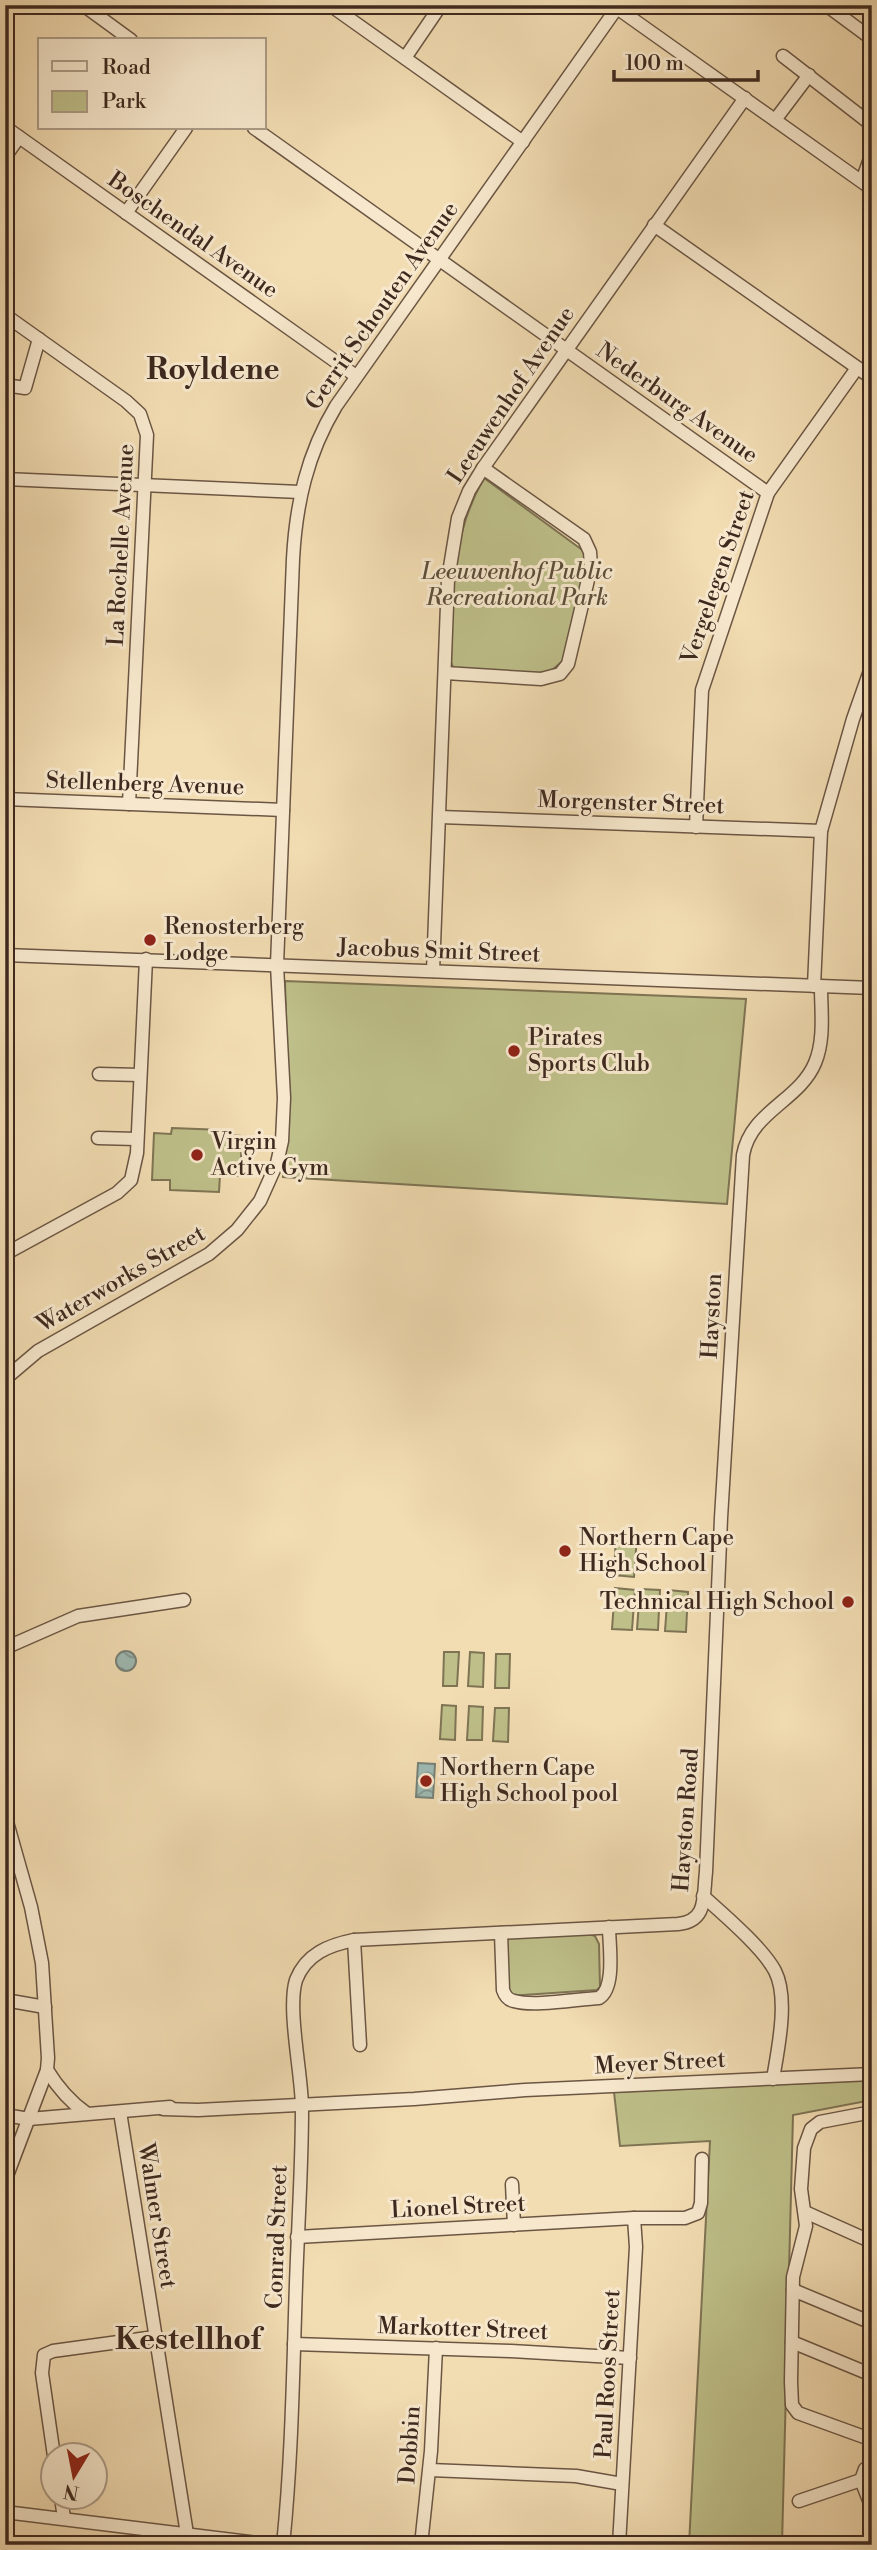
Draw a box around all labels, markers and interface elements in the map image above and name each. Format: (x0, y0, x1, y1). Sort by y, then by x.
legend (38, 38, 266, 130)
scale bar (614, 38, 758, 82)
text: 100 m (625, 51, 684, 77)
text: Road (102, 55, 151, 81)
text: Park (102, 89, 147, 115)
street label: Boschendal Avenue (102, 165, 284, 304)
street label: Gerrit Schouten Avenue (299, 196, 465, 416)
street label: Leeuwenhof Avenue (441, 301, 581, 489)
street label: Nederburg Avenue (591, 337, 763, 469)
district label: Royldene (146, 351, 280, 389)
street label: La Rochelle Avenue (102, 443, 140, 647)
street label: Vergelegen Street (675, 487, 761, 668)
park label: Leeuwenhof Public Recreational Park (420, 558, 613, 612)
street label: Stellenberg Avenue (45, 767, 245, 801)
street label: Morgenster Street (537, 786, 725, 820)
place label: Renosterberg Lodge (164, 913, 304, 967)
marker: Renosterberg Lodge (142, 932, 158, 948)
street label: Jacobus Smit Street (336, 933, 541, 969)
place label: Pirates Sports Club (528, 1024, 650, 1078)
marker: Pirates Sports Club (506, 1043, 522, 1059)
place label: Virgin Active Gym (210, 1128, 329, 1182)
marker: Virgin Active Gym (189, 1147, 205, 1163)
street label: Waterworks Street (31, 1219, 210, 1339)
street label: Hayston (696, 1272, 728, 1360)
place label: Northern Cape High School (579, 1524, 734, 1578)
marker: Northern Cape High School (557, 1543, 573, 1559)
place label: Technical High School (600, 1588, 834, 1616)
marker: Technical High School (840, 1594, 856, 1610)
street label: Hayston Road (667, 1747, 705, 1893)
place label: Northern Cape High School pool (440, 1754, 618, 1808)
marker: Northern Cape High School pool (418, 1773, 434, 1789)
street label: Meyer Street (594, 2046, 726, 2080)
street label: Walmer Street (132, 2140, 182, 2291)
street label: Conrad Street (260, 2164, 294, 2310)
street label: Lionel Street (390, 2189, 526, 2225)
street label: Paul Roos Street (590, 2289, 626, 2459)
street label: Markotter Street (377, 2312, 549, 2346)
district label: Kestellhof (115, 2321, 265, 2359)
street label: Dobbin (393, 2405, 427, 2485)
north arrow (38, 2442, 108, 2512)
text: N (62, 2479, 81, 2505)

